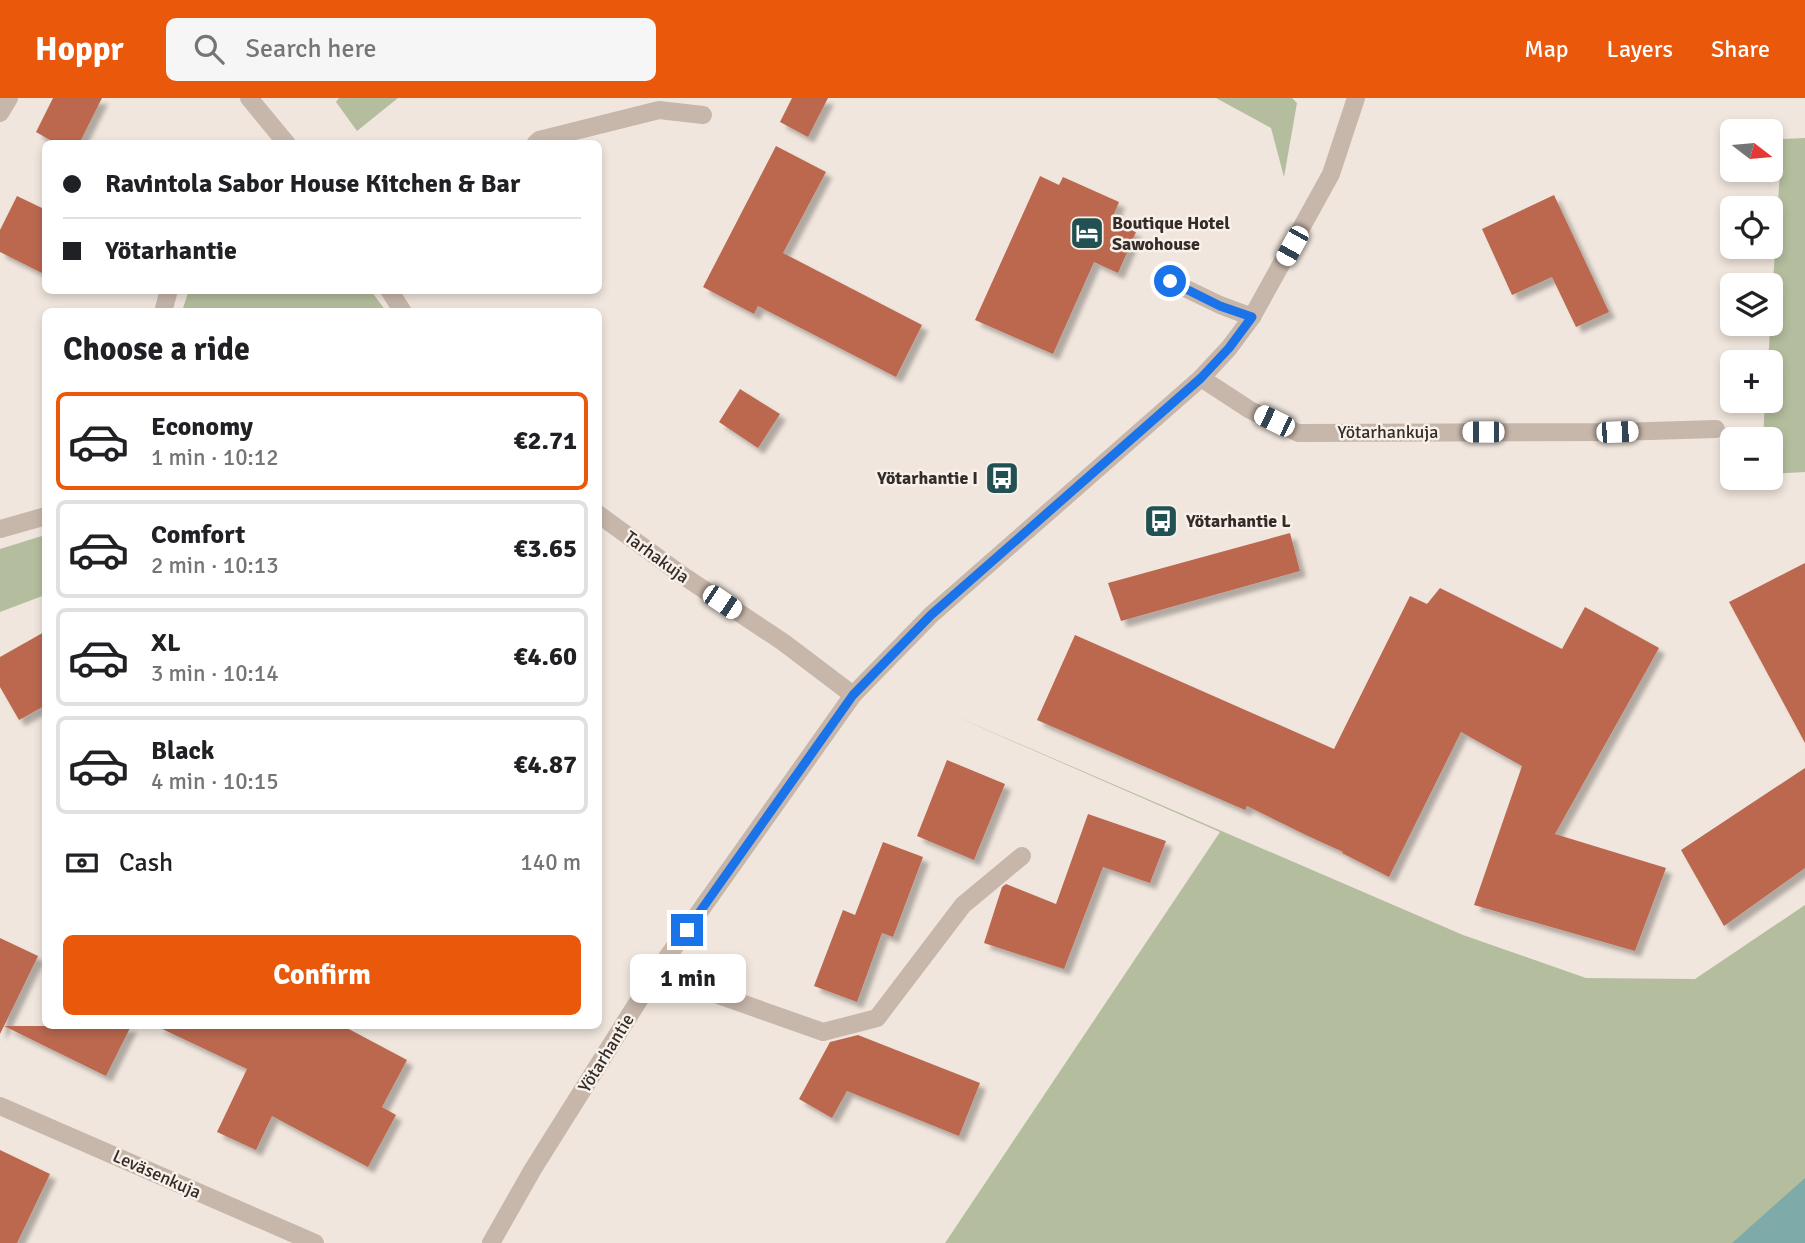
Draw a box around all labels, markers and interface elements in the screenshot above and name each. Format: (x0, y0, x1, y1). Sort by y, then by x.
search box (166, 18, 656, 81)
text: Hoppr (35, 29, 124, 70)
icon: search (190, 30, 228, 68)
text: Search here (246, 33, 377, 65)
text: Map (1524, 34, 1569, 64)
text: Layers (1607, 34, 1673, 64)
text: Share (1711, 34, 1770, 64)
north arrow (1720, 119, 1783, 182)
map controls (1720, 119, 1783, 490)
text: Ravintola Sabor House Kitchen & Bar (105, 168, 520, 200)
button: locate (1720, 196, 1783, 259)
place label: Boutique Hotel Sawohouse (1112, 212, 1230, 255)
hotel icon: Boutique Hotel Sawohouse (1068, 214, 1106, 252)
car (1273, 223, 1312, 269)
text: Yötarhantie (105, 235, 237, 267)
route start (1154, 265, 1186, 297)
button: layers (1720, 273, 1783, 336)
text: Choose a ride (63, 330, 250, 369)
button: + (1720, 350, 1783, 413)
car (1251, 402, 1298, 440)
icon: car (67, 410, 130, 473)
text: Economy (151, 411, 253, 443)
street label: Yötarhankuja (1338, 421, 1438, 443)
car (1596, 421, 1639, 443)
car (1463, 422, 1505, 443)
text: €2.71 (513, 425, 577, 457)
button: − (1720, 427, 1783, 490)
text: 1 min · 10:12 (151, 443, 279, 472)
bus stop icon: Yötarhantie I (983, 459, 1021, 497)
place label: Yötarhantie I (876, 467, 978, 489)
bus stop icon: Yötarhantie L (1142, 502, 1180, 540)
place label: Yötarhantie L (1185, 510, 1291, 532)
icon: car (67, 518, 130, 581)
text: Comfort (151, 519, 245, 551)
street label: Tarhakuja (620, 526, 694, 588)
text: €3.65 (513, 533, 577, 565)
text: 2 min · 10:13 (151, 551, 279, 580)
car (699, 582, 746, 622)
icon: car (67, 626, 130, 689)
text: XL (151, 627, 181, 659)
text: €4.60 (513, 641, 577, 673)
text: 3 min · 10:14 (151, 659, 279, 688)
icon: car (67, 734, 130, 797)
text: Black (151, 735, 214, 767)
text: €4.87 (513, 749, 577, 781)
text: 4 min · 10:15 (151, 767, 279, 796)
icon: cash (63, 844, 101, 882)
text: Cash (119, 847, 173, 879)
text: 140 m (520, 848, 581, 877)
route end (671, 914, 703, 946)
button: Confirm (63, 935, 581, 1015)
callout: 1 min (629, 954, 745, 1004)
text: 1 min (660, 964, 716, 993)
street label: Yötarhantie (573, 1010, 639, 1096)
street label: Leväsenkuja (109, 1145, 205, 1203)

